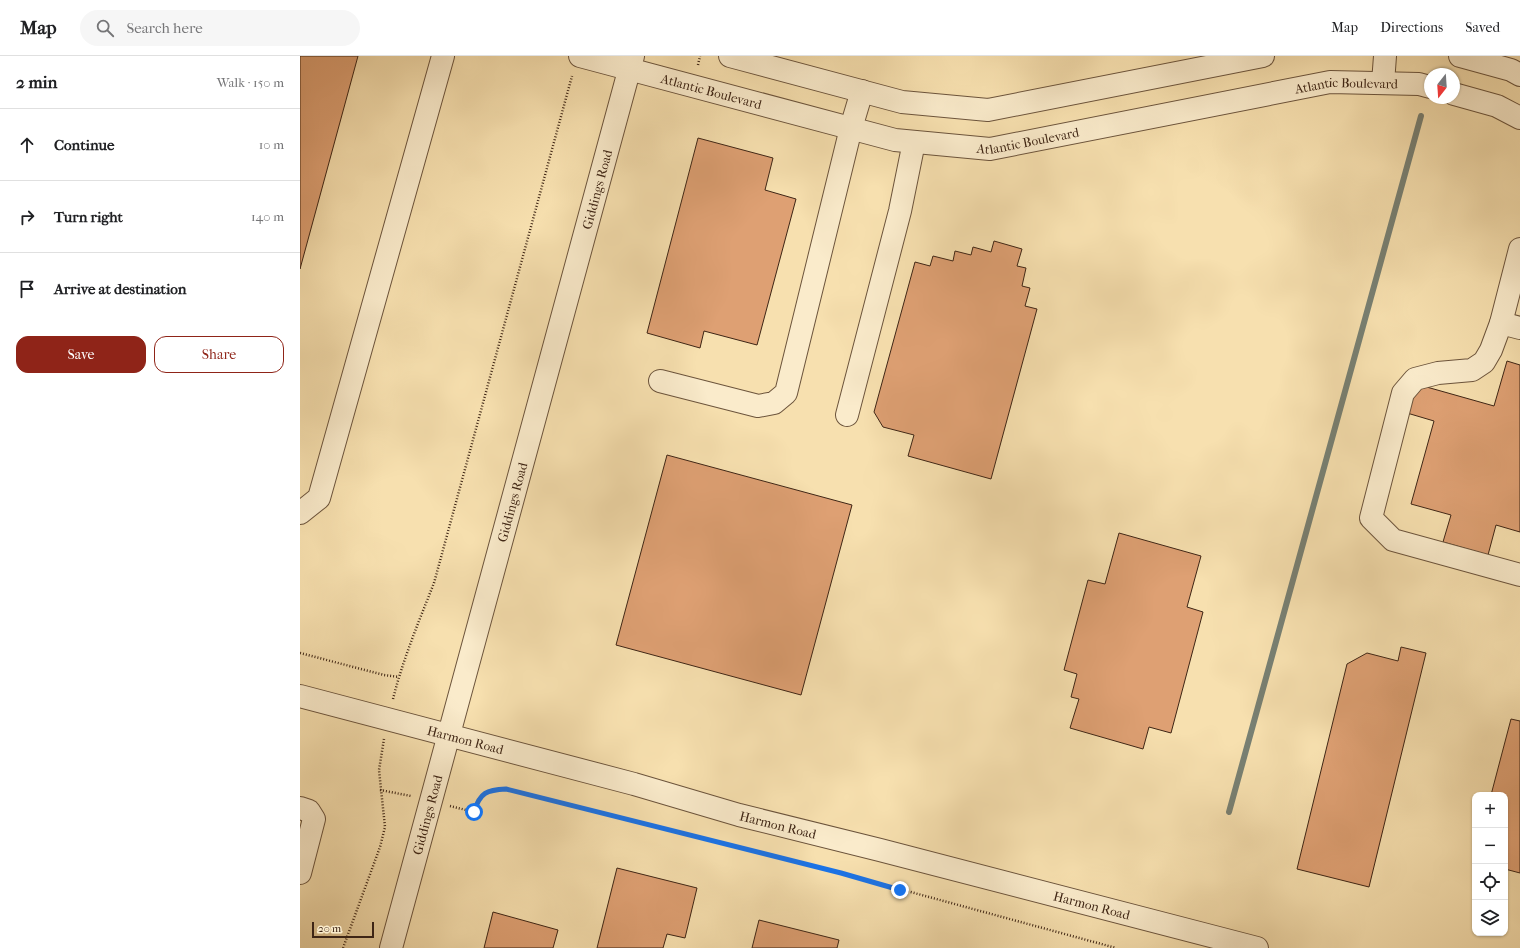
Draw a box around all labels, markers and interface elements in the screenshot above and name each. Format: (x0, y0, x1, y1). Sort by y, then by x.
search box (80, 10, 360, 46)
text: Map (20, 17, 56, 39)
icon: search (94, 17, 116, 39)
text: Search here (126, 19, 203, 37)
text: Map (1331, 19, 1358, 36)
text: Directions (1380, 19, 1443, 36)
text: Saved (1465, 19, 1500, 36)
north arrow (1424, 68, 1460, 104)
street label: Atlantic Boulevard (658, 71, 764, 112)
text: 2 min (16, 72, 57, 92)
text: Walk · 150 m (217, 75, 284, 90)
street label: Atlantic Boulevard (1292, 75, 1399, 97)
street label: Atlantic Boulevard (975, 124, 1081, 157)
icon: ahead (16, 134, 38, 156)
text: Continue (54, 136, 114, 154)
text: 10 m (259, 137, 284, 152)
street label: Giddings Road (579, 147, 616, 231)
icon: right (16, 206, 38, 228)
text: Turn right (54, 208, 123, 226)
text: 140 m (251, 209, 284, 224)
icon: arrive (16, 278, 38, 300)
text: Arrive at destination (54, 280, 186, 298)
button: Save (16, 336, 146, 373)
button: Share (154, 336, 284, 373)
street label: Giddings Road (494, 460, 531, 544)
street label: Harmon Road (425, 723, 506, 758)
street label: Giddings Road (410, 772, 446, 857)
map controls (1472, 792, 1508, 936)
button: + (1472, 792, 1508, 828)
route start (465, 803, 483, 821)
street label: Harmon Road (738, 808, 819, 842)
button: − (1472, 828, 1508, 864)
button: locate (1472, 864, 1508, 900)
route end (891, 881, 909, 899)
street label: Harmon Road (1052, 888, 1132, 923)
button: layers (1472, 900, 1508, 936)
scale bar (312, 920, 374, 939)
text: 20 m (318, 922, 341, 935)

